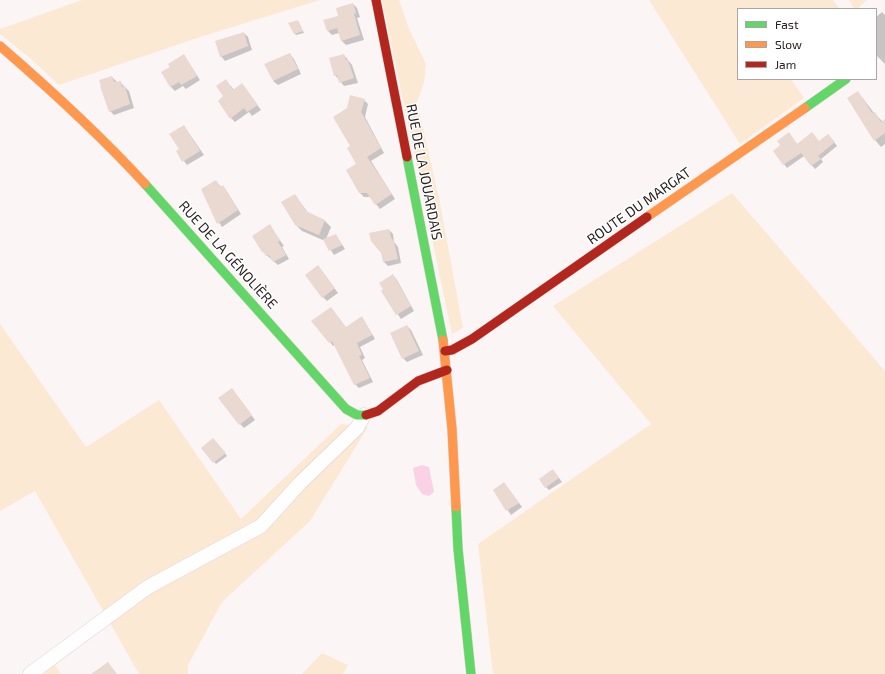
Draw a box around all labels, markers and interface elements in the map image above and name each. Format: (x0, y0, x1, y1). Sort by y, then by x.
legend (737, 8, 877, 80)
text: Fast (775, 17, 798, 31)
text: Slow (775, 37, 802, 51)
text: Jam (775, 57, 796, 71)
street label: RUE DE LA JOUARDAIS (403, 102, 445, 242)
street label: ROUTE DU MARGAT (584, 164, 694, 248)
street label: RUE DE LA GÉNOLIÈRE (175, 198, 281, 312)

